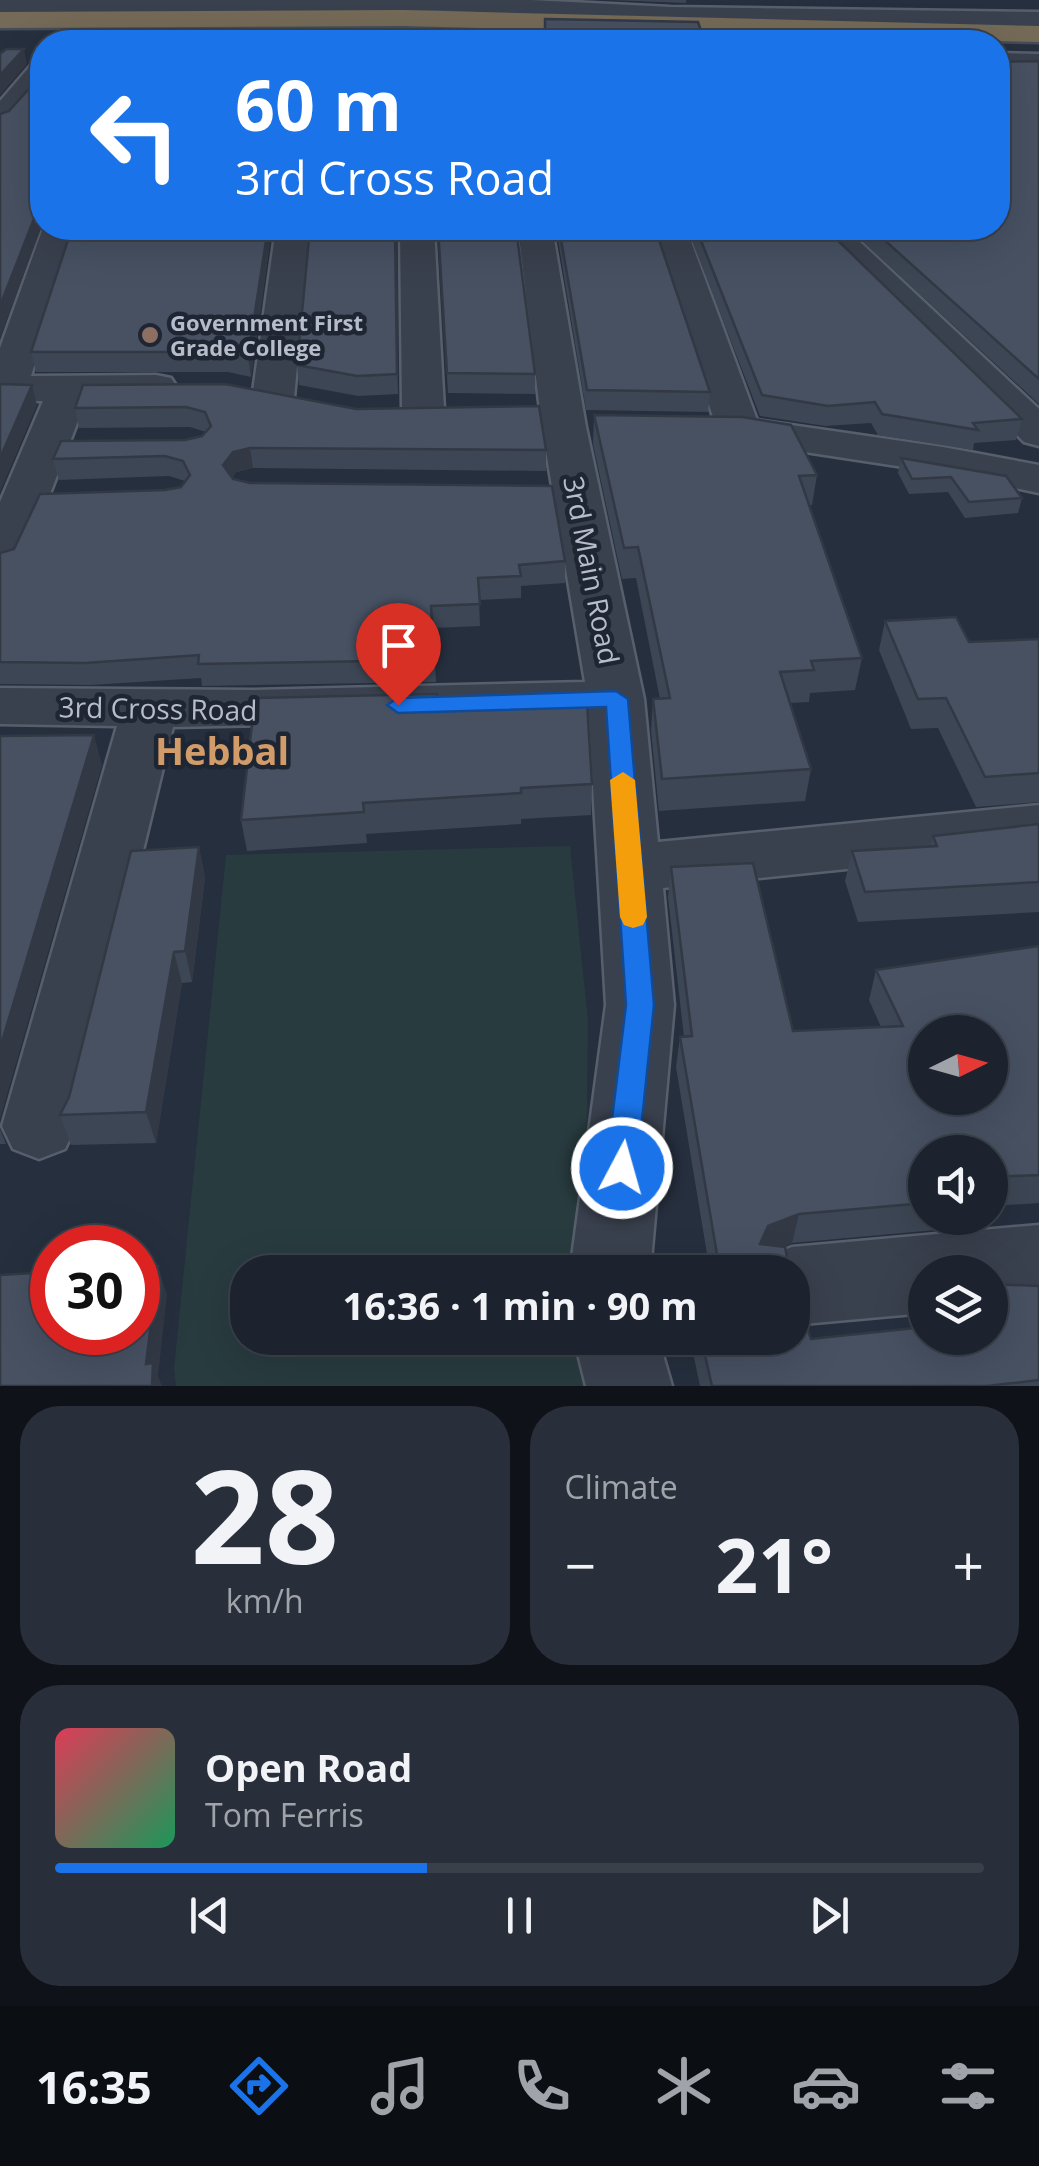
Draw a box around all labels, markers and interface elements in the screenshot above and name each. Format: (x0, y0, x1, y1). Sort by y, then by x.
text: 60 m (235, 56, 402, 152)
icon: left (70, 70, 200, 200)
text: 3rd Cross Road (235, 147, 554, 208)
place label: Government First Grade College (170, 307, 363, 362)
marker: Government First Grade College (139, 324, 161, 346)
street label: 3rd Main Road (555, 473, 629, 667)
pin (356, 603, 441, 706)
icon: arrive (371, 618, 426, 673)
street label: 3rd Cross Road (58, 687, 258, 729)
district label: Hebbal (155, 724, 289, 776)
north arrow (908, 1015, 1008, 1115)
map controls (908, 1015, 1008, 1355)
position arrow (570, 1116, 674, 1220)
button: sound (908, 1135, 1008, 1235)
speed limit sign: 30 (30, 1225, 160, 1355)
button: layers (908, 1255, 1008, 1355)
text: 16:36 · 1 min · 90 m (342, 1279, 698, 1331)
text: 28 (190, 1425, 339, 1602)
text: Climate (565, 1465, 678, 1508)
text: 21° (715, 1513, 833, 1615)
text: − (565, 1527, 596, 1602)
text: + (953, 1527, 984, 1602)
text: km/h (226, 1579, 304, 1622)
text: Open Road (205, 1741, 412, 1793)
text: Tom Ferris (205, 1793, 364, 1836)
icon: previous (182, 1888, 237, 1943)
icon: pause (492, 1888, 547, 1943)
icon: next (802, 1888, 857, 1943)
icon: directions (224, 2051, 294, 2121)
icon: music (365, 2051, 435, 2121)
icon: phone (507, 2051, 577, 2121)
icon: climate (649, 2051, 719, 2121)
icon: car (791, 2051, 861, 2121)
icon: filters (933, 2051, 1003, 2121)
text: 16:35 (36, 2056, 152, 2117)

